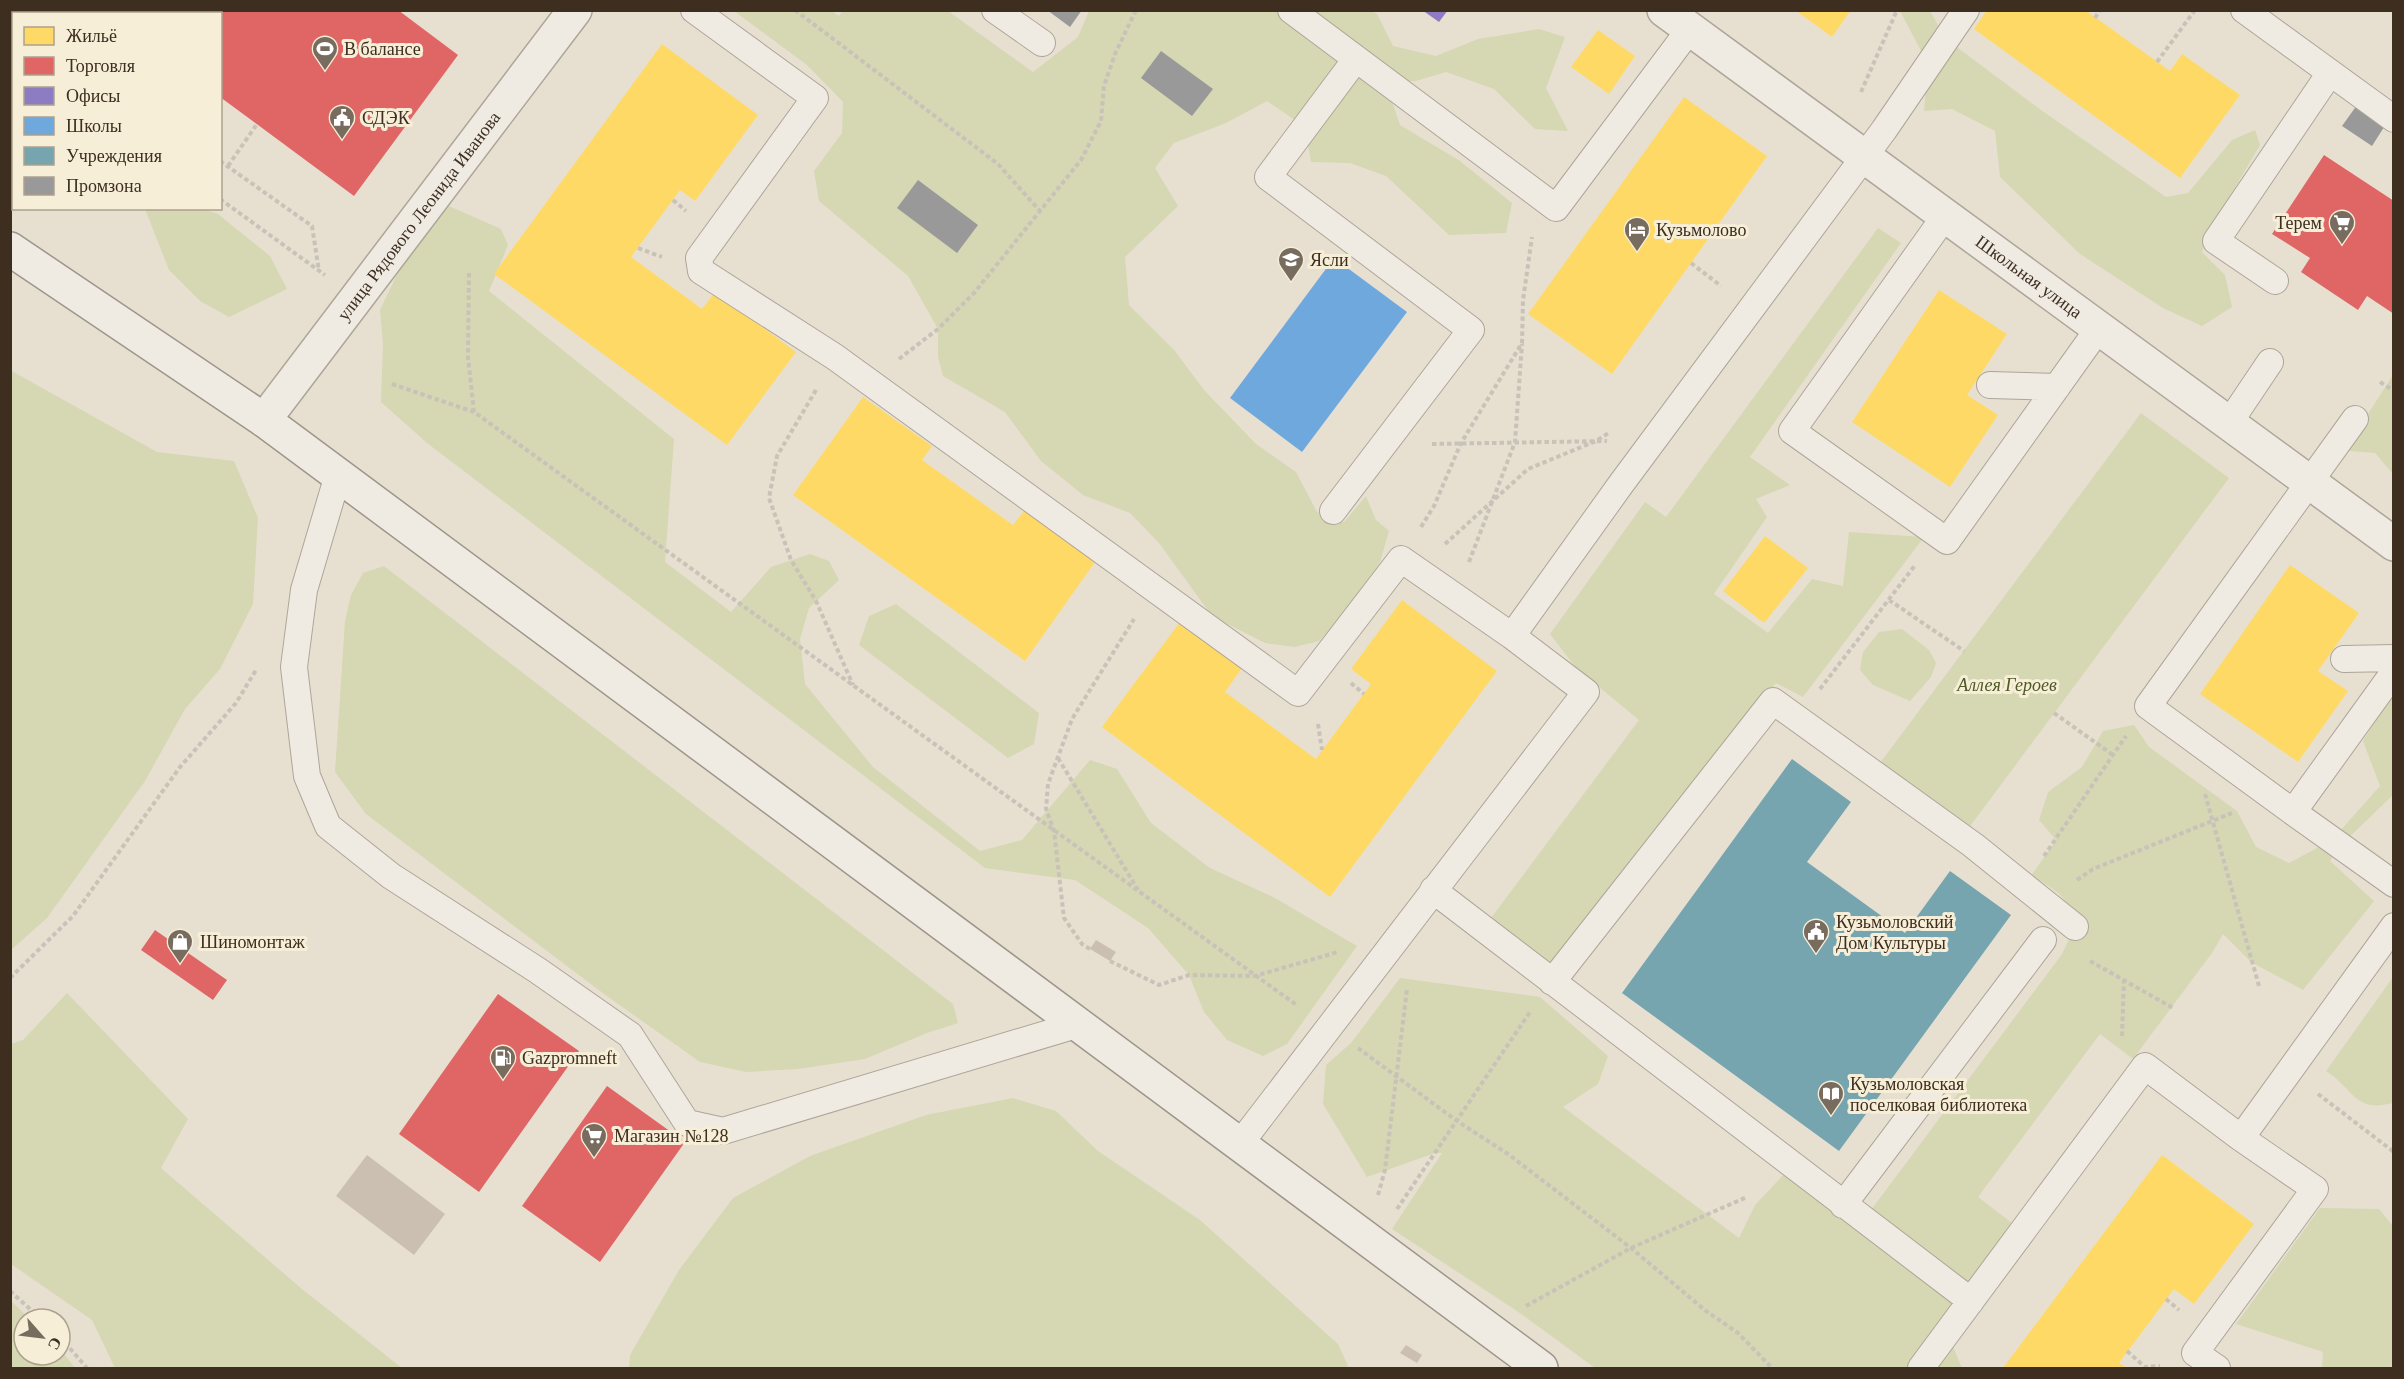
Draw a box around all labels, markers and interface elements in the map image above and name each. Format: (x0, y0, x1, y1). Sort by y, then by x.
legend (12, 12, 222, 210)
text: Жильё (66, 26, 117, 46)
sports icon: В балансе (310, 34, 340, 72)
place label: В балансе (344, 39, 421, 59)
text: Торговля (66, 56, 135, 76)
text: Офисы (66, 86, 120, 106)
public building icon: СДЭК (327, 103, 357, 141)
street label: улица Рядового Леонида Иванова (333, 108, 504, 324)
place label: СДЭК (362, 108, 411, 128)
text: Школы (66, 116, 122, 136)
text: Учреждения (66, 146, 162, 166)
text: Промзона (66, 176, 142, 196)
supermarket icon: Терем (2327, 208, 2357, 246)
place label: Терем (2275, 213, 2322, 233)
hotel icon: Кузьмолово (1622, 215, 1652, 253)
place label: Кузьмолово (1656, 220, 1746, 240)
street label: Школьная улица (1972, 231, 2086, 322)
school or university icon: Ясли (1276, 245, 1306, 283)
place label: Ясли (1310, 250, 1349, 270)
park label: Аллея Героев (1956, 675, 2057, 695)
place label: Кузьмоловский Дом Культуры (1836, 912, 1954, 953)
public building icon: Кузьмоловский Дом Культуры (1801, 917, 1831, 955)
shop icon: Шиномонтаж (165, 927, 195, 965)
place label: Шиномонтаж (200, 932, 305, 952)
fuel station icon: Gazpromneft (488, 1043, 518, 1081)
place label: Gazpromneft (522, 1048, 617, 1068)
place label: Кузьмоловская поселковая библиотека (1850, 1074, 2027, 1115)
library icon: Кузьмоловская поселковая библиотека (1816, 1079, 1846, 1117)
supermarket icon: Магазин №128 (579, 1121, 609, 1159)
place label: Магазин №128 (614, 1126, 728, 1146)
north arrow (12, 1307, 72, 1367)
text: С (45, 1335, 65, 1353)

